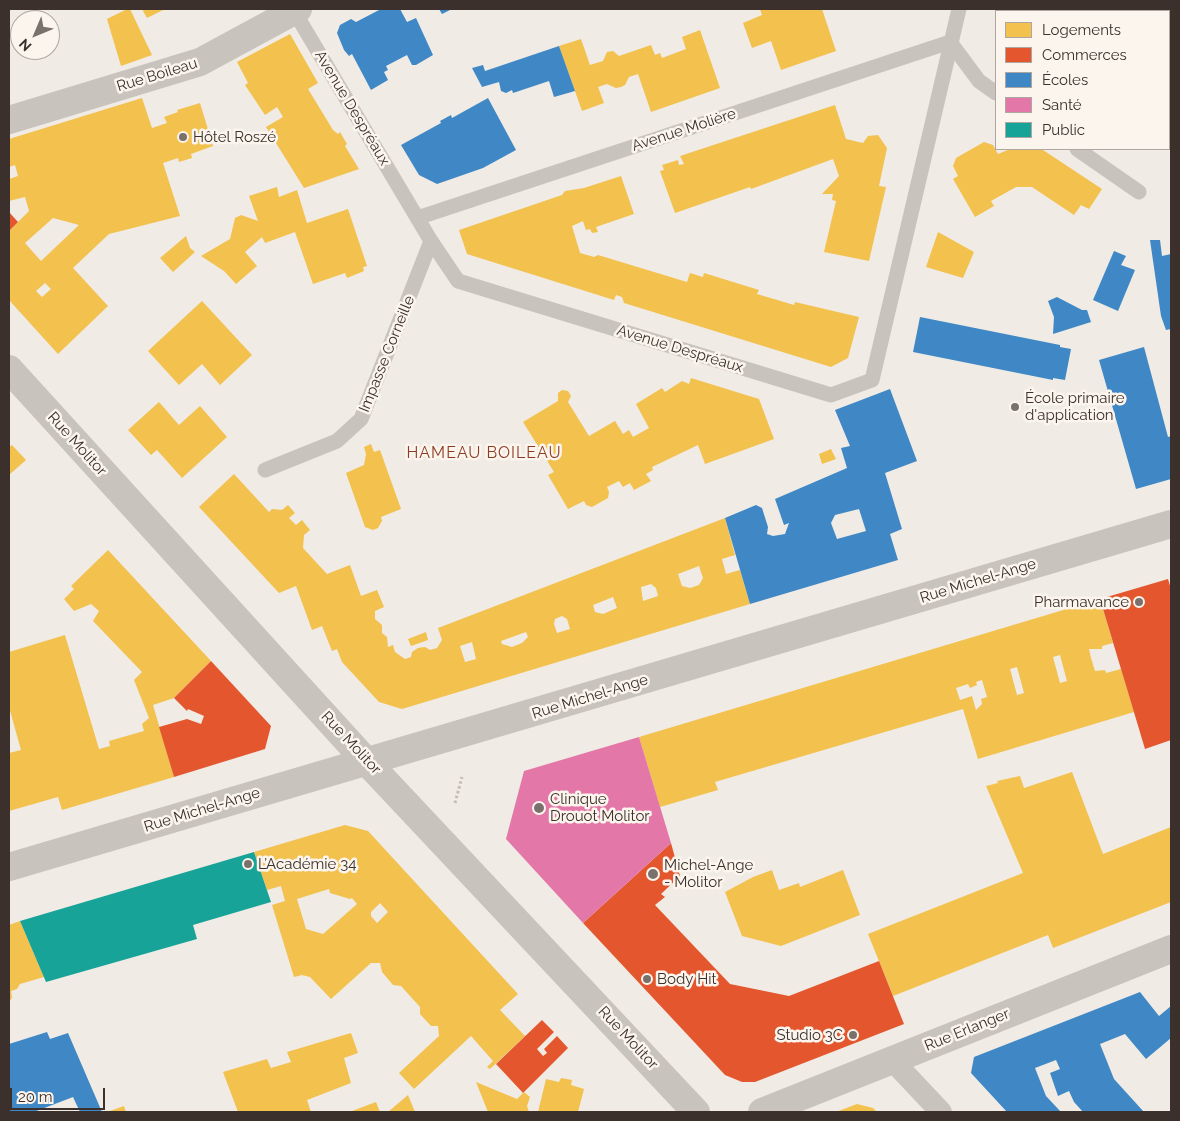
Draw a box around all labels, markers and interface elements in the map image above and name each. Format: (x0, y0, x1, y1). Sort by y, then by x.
north arrow (10, 10, 60, 60)
legend (995, 10, 1170, 150)
text: Logements (1042, 21, 1121, 39)
text: N (16, 35, 35, 54)
text: Commerces (1042, 46, 1127, 64)
street label: Avenue Despréaux (311, 47, 393, 169)
street label: Rue Boileau (115, 54, 199, 96)
text: Écoles (1042, 71, 1088, 89)
text: Santé (1042, 96, 1082, 114)
street label: Avenue Molière (630, 105, 738, 155)
text: Public (1042, 121, 1085, 139)
place label: Hôtel Roszé (193, 128, 276, 146)
marker: Hôtel Roszé (177, 131, 189, 143)
street label: Impasse Corneille (355, 293, 419, 415)
street label: Avenue Despréaux (615, 321, 745, 377)
place label: École primaire d'application (1025, 389, 1125, 424)
marker: École primaire d'application (1009, 401, 1021, 413)
street label: Rue Molitor (44, 408, 110, 480)
district label: HAMEAU BOILEAU (405, 443, 563, 463)
street label: Rue Michel-Ange (918, 555, 1038, 607)
place label: Pharmavance (1034, 593, 1129, 611)
marker: Pharmavance (1133, 596, 1145, 608)
street label: Rue Michel-Ange (530, 671, 650, 723)
street label: Rue Molitor (317, 708, 385, 778)
street label: Rue Michel-Ange (142, 784, 262, 836)
place label: Clinique Drouot Molitor (550, 790, 650, 825)
marker: Clinique Drouot Molitor (532, 801, 546, 815)
place label: L’Académie 34 (258, 855, 356, 873)
place label: Michel-Ange - Molitor (664, 856, 753, 891)
marker: L’Académie 34 (242, 858, 254, 870)
marker: Michel-Ange - Molitor (646, 867, 660, 881)
place label: Body Hit (657, 970, 717, 988)
marker: Body Hit (641, 973, 653, 985)
street label: Rue Molitor (594, 1003, 662, 1073)
street label: Rue Erlanger (922, 1005, 1012, 1055)
place label: Studio 3C (776, 1026, 843, 1044)
marker: Studio 3C (847, 1029, 859, 1041)
scale bar (12, 1078, 108, 1110)
text: 20 m (18, 1088, 53, 1106)

